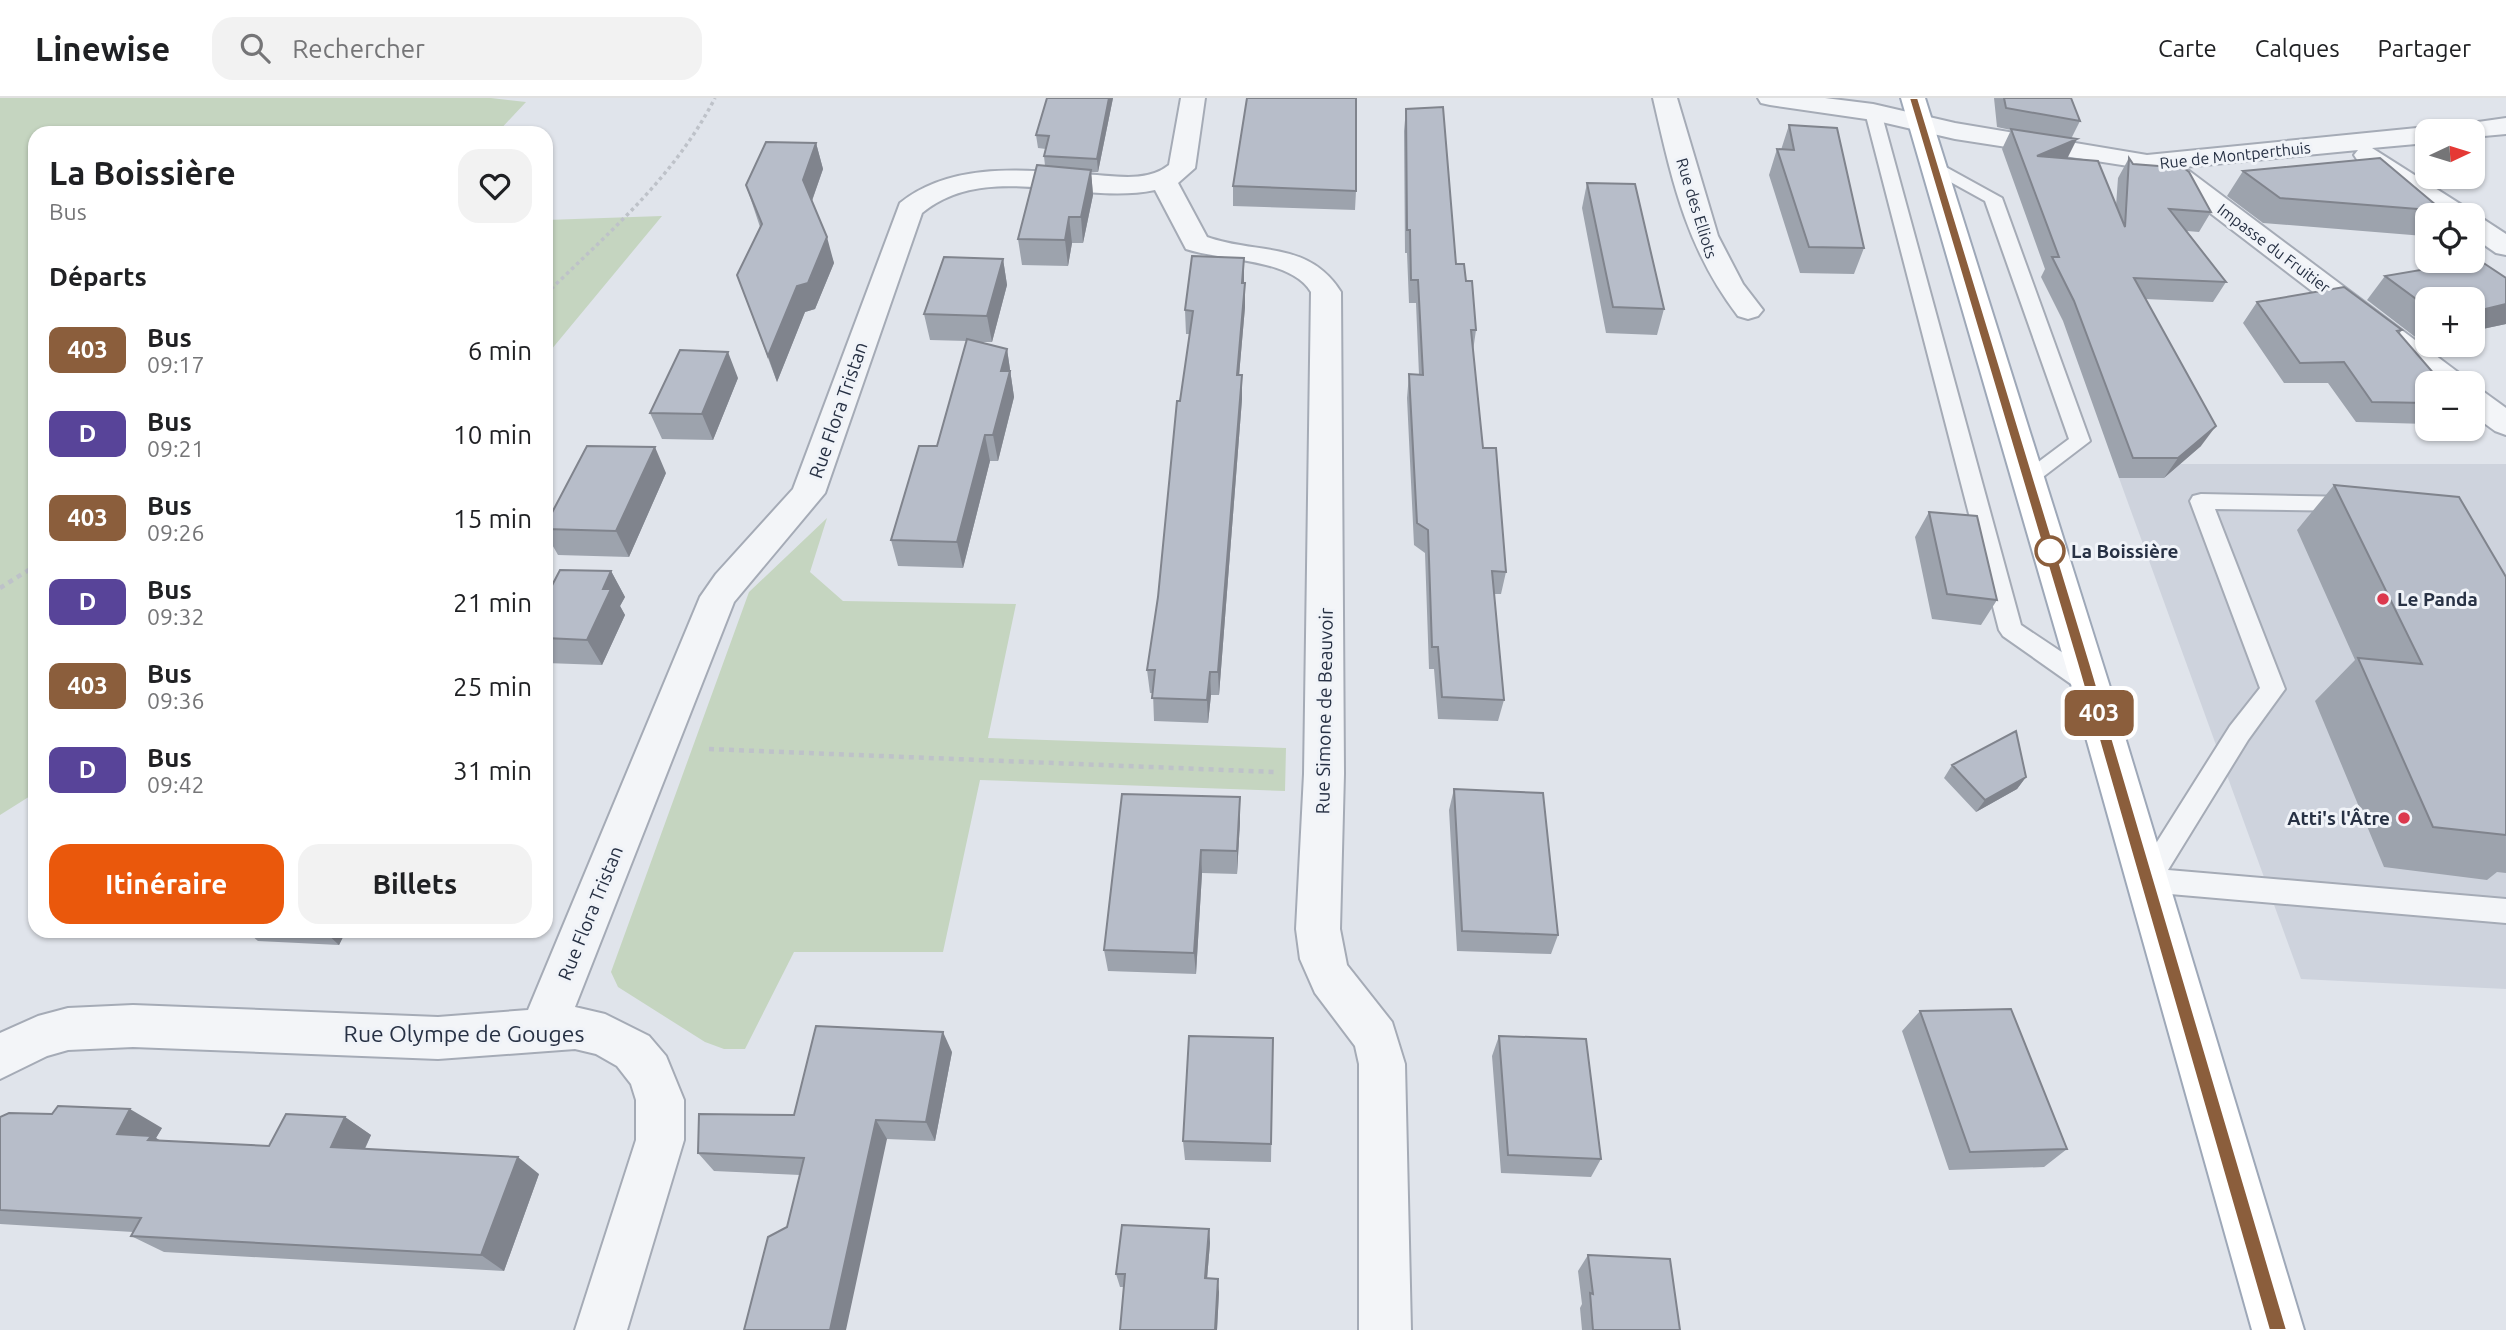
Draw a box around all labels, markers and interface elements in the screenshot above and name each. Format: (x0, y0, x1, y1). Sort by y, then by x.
search box (212, 17, 702, 80)
icon: search (236, 29, 274, 67)
text: Linewise (35, 30, 170, 67)
text: Rechercher (292, 34, 425, 63)
text: Carte (2158, 35, 2217, 62)
text: Calques (2255, 35, 2340, 62)
text: Partager (2378, 35, 2471, 62)
north arrow (2415, 119, 2485, 189)
map controls (2415, 119, 2485, 441)
street label: Rue de Montperthuis (2159, 138, 2311, 172)
button: heart (458, 149, 532, 223)
text: La Boissière (49, 154, 236, 191)
street label: Rue des Elliots (1673, 156, 1721, 261)
text: Bus (49, 199, 87, 224)
street label: Impasse du Fruitier (2214, 200, 2334, 296)
button: locate (2415, 203, 2485, 273)
text: Départs (49, 262, 147, 291)
button: + (2415, 287, 2485, 357)
text: Bus (147, 323, 192, 352)
text: 403 (67, 336, 108, 363)
text: 6 min (468, 336, 532, 365)
street label: Rue Flora Tristan (804, 339, 872, 481)
text: 09:17 (147, 352, 205, 377)
button: − (2415, 371, 2485, 441)
text: Bus (147, 407, 192, 436)
text: D (79, 420, 96, 447)
text: 10 min (453, 420, 532, 449)
text: 09:21 (147, 436, 205, 461)
text: Bus (147, 491, 192, 520)
text: 403 (67, 504, 108, 531)
text: 15 min (453, 504, 532, 533)
text: 09:26 (147, 520, 205, 545)
marker: La Boissière (2035, 536, 2065, 566)
place label: La Boissière (2071, 540, 2179, 562)
text: Bus (147, 575, 192, 604)
text: D (79, 588, 96, 615)
text: 21 min (453, 588, 532, 617)
place label: Le Panda (2397, 588, 2478, 610)
marker: Le Panda (2375, 591, 2391, 607)
text: 09:32 (147, 604, 205, 629)
street label: Rue Simone de Beauvoir (1311, 608, 1337, 814)
text: Bus (147, 659, 192, 688)
text: 403 (67, 672, 108, 699)
text: 25 min (453, 672, 532, 701)
text: 09:36 (147, 688, 205, 713)
line badge: 403 (2059, 690, 2139, 736)
text: 403 (2079, 699, 2119, 726)
text: Bus (147, 743, 192, 772)
text: D (79, 756, 96, 783)
text: 31 min (453, 756, 532, 785)
text: 09:42 (147, 772, 205, 797)
place label: Atti's l'Âtre (2287, 807, 2390, 829)
marker: Atti's l'Âtre (2396, 810, 2412, 826)
street label: Rue Flora Tristan (553, 843, 627, 983)
button: Itinéraire (49, 844, 284, 924)
button: Billets (298, 844, 532, 924)
street label: Rue Olympe de Gouges (344, 1021, 584, 1046)

